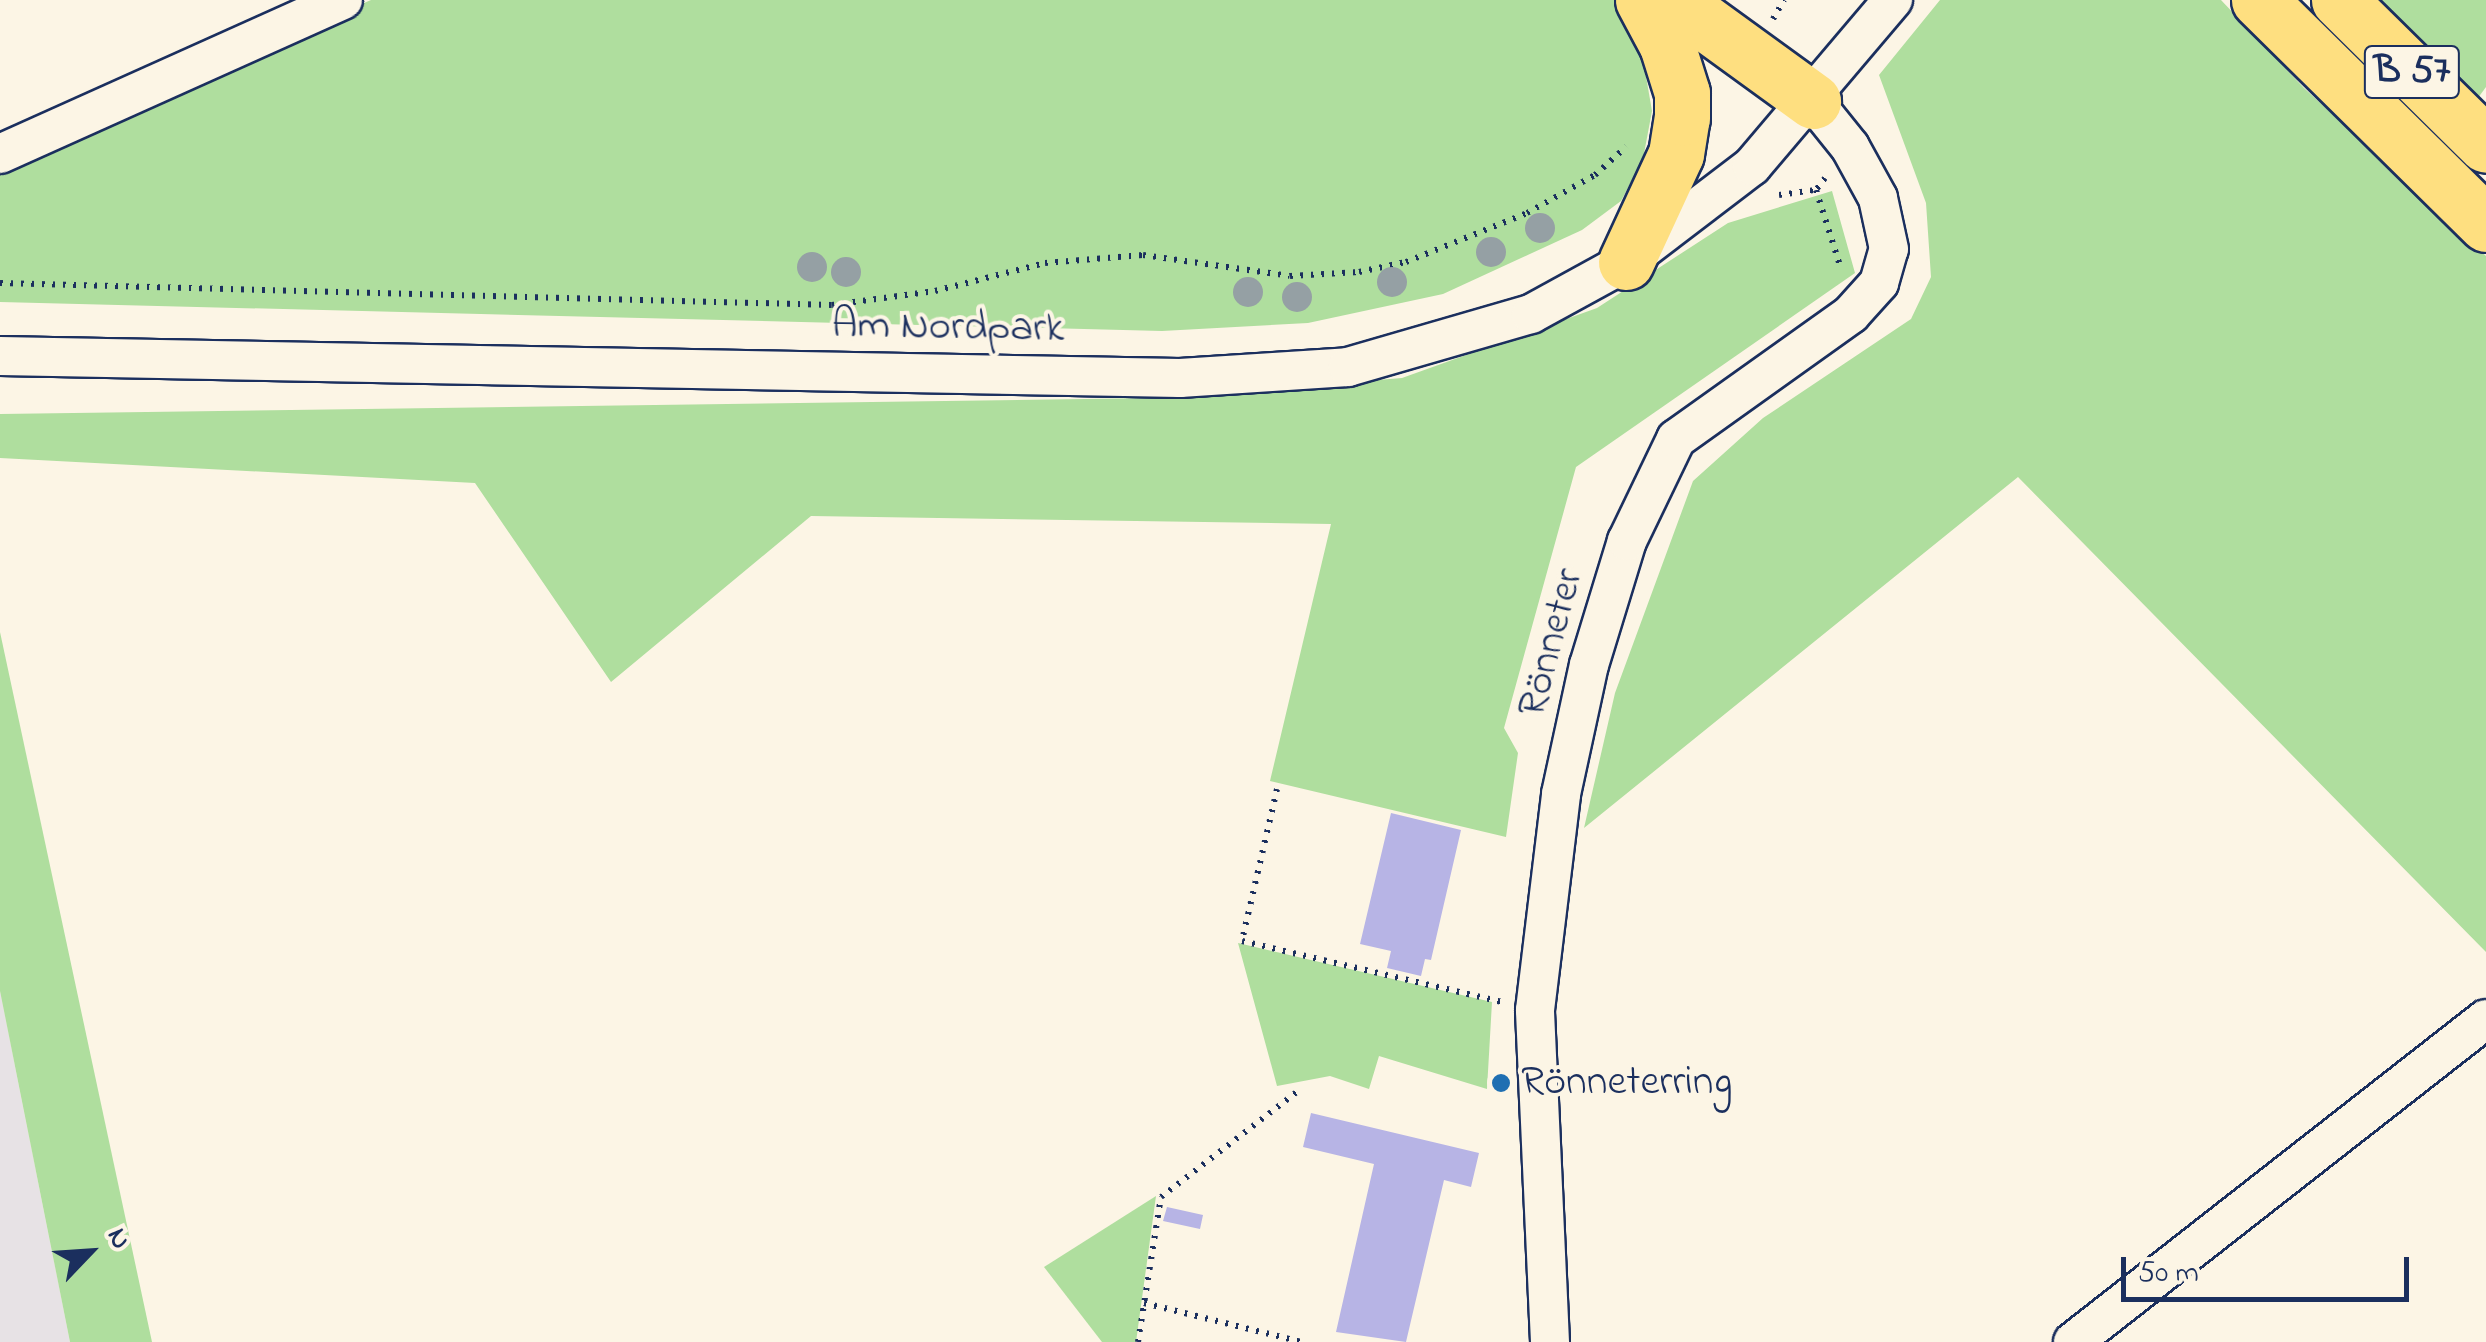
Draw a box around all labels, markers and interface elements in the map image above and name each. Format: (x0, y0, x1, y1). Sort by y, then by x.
road number: B 57 (2362, 37, 2462, 107)
street label: Am Nordpark (831, 301, 1065, 355)
street label: Rönneter (1508, 563, 1596, 723)
place label: Rönneterring (1521, 1058, 1732, 1108)
marker: Rönneterring (1490, 1072, 1512, 1094)
north arrow (40, 1202, 140, 1302)
text: N (95, 1222, 140, 1256)
scale bar (2126, 1237, 2414, 1299)
text: 50 m (2138, 1252, 2199, 1296)

